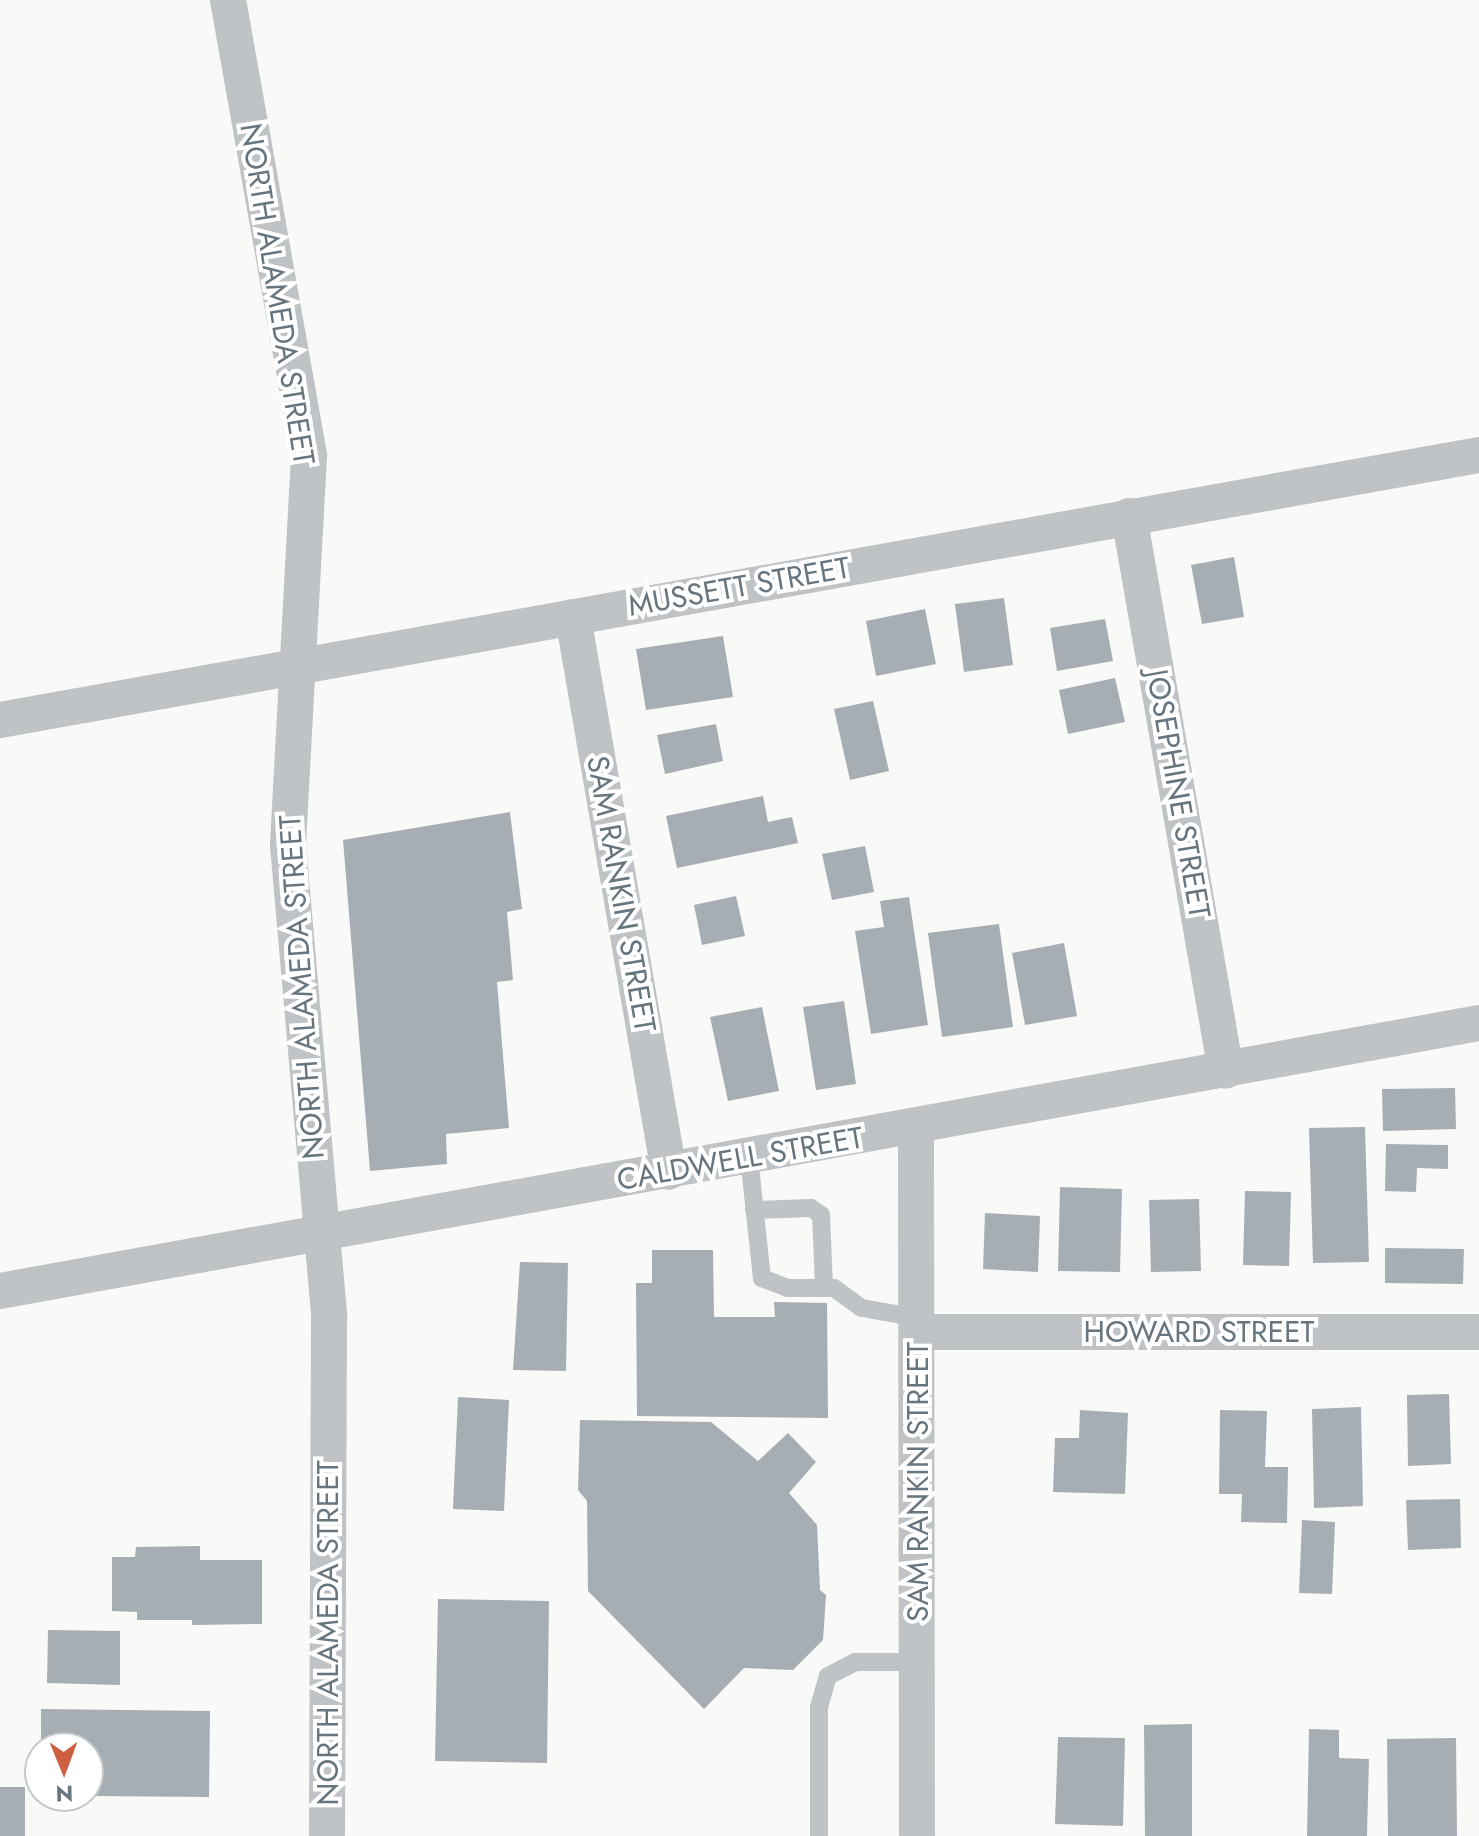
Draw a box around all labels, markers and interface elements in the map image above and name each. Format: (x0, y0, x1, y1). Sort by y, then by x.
street label: NORTH ALAMEDA STREET (232, 121, 322, 467)
street label: MUSSETT STREET (625, 550, 853, 624)
street label: JOSEPHINE STREET (1138, 667, 1218, 921)
street label: SAM RANKIN STREET (579, 753, 663, 1035)
street label: NORTH ALAMEDA STREET (272, 813, 332, 1161)
street label: CALDWELL STREET (614, 1120, 866, 1198)
street label: HOWARD STREET (1083, 1314, 1315, 1350)
street label: SAM RANKIN STREET (900, 1342, 936, 1622)
street label: NORTH ALAMEDA STREET (310, 1460, 346, 1806)
north arrow (24, 1732, 104, 1812)
text: N (55, 1778, 73, 1810)

